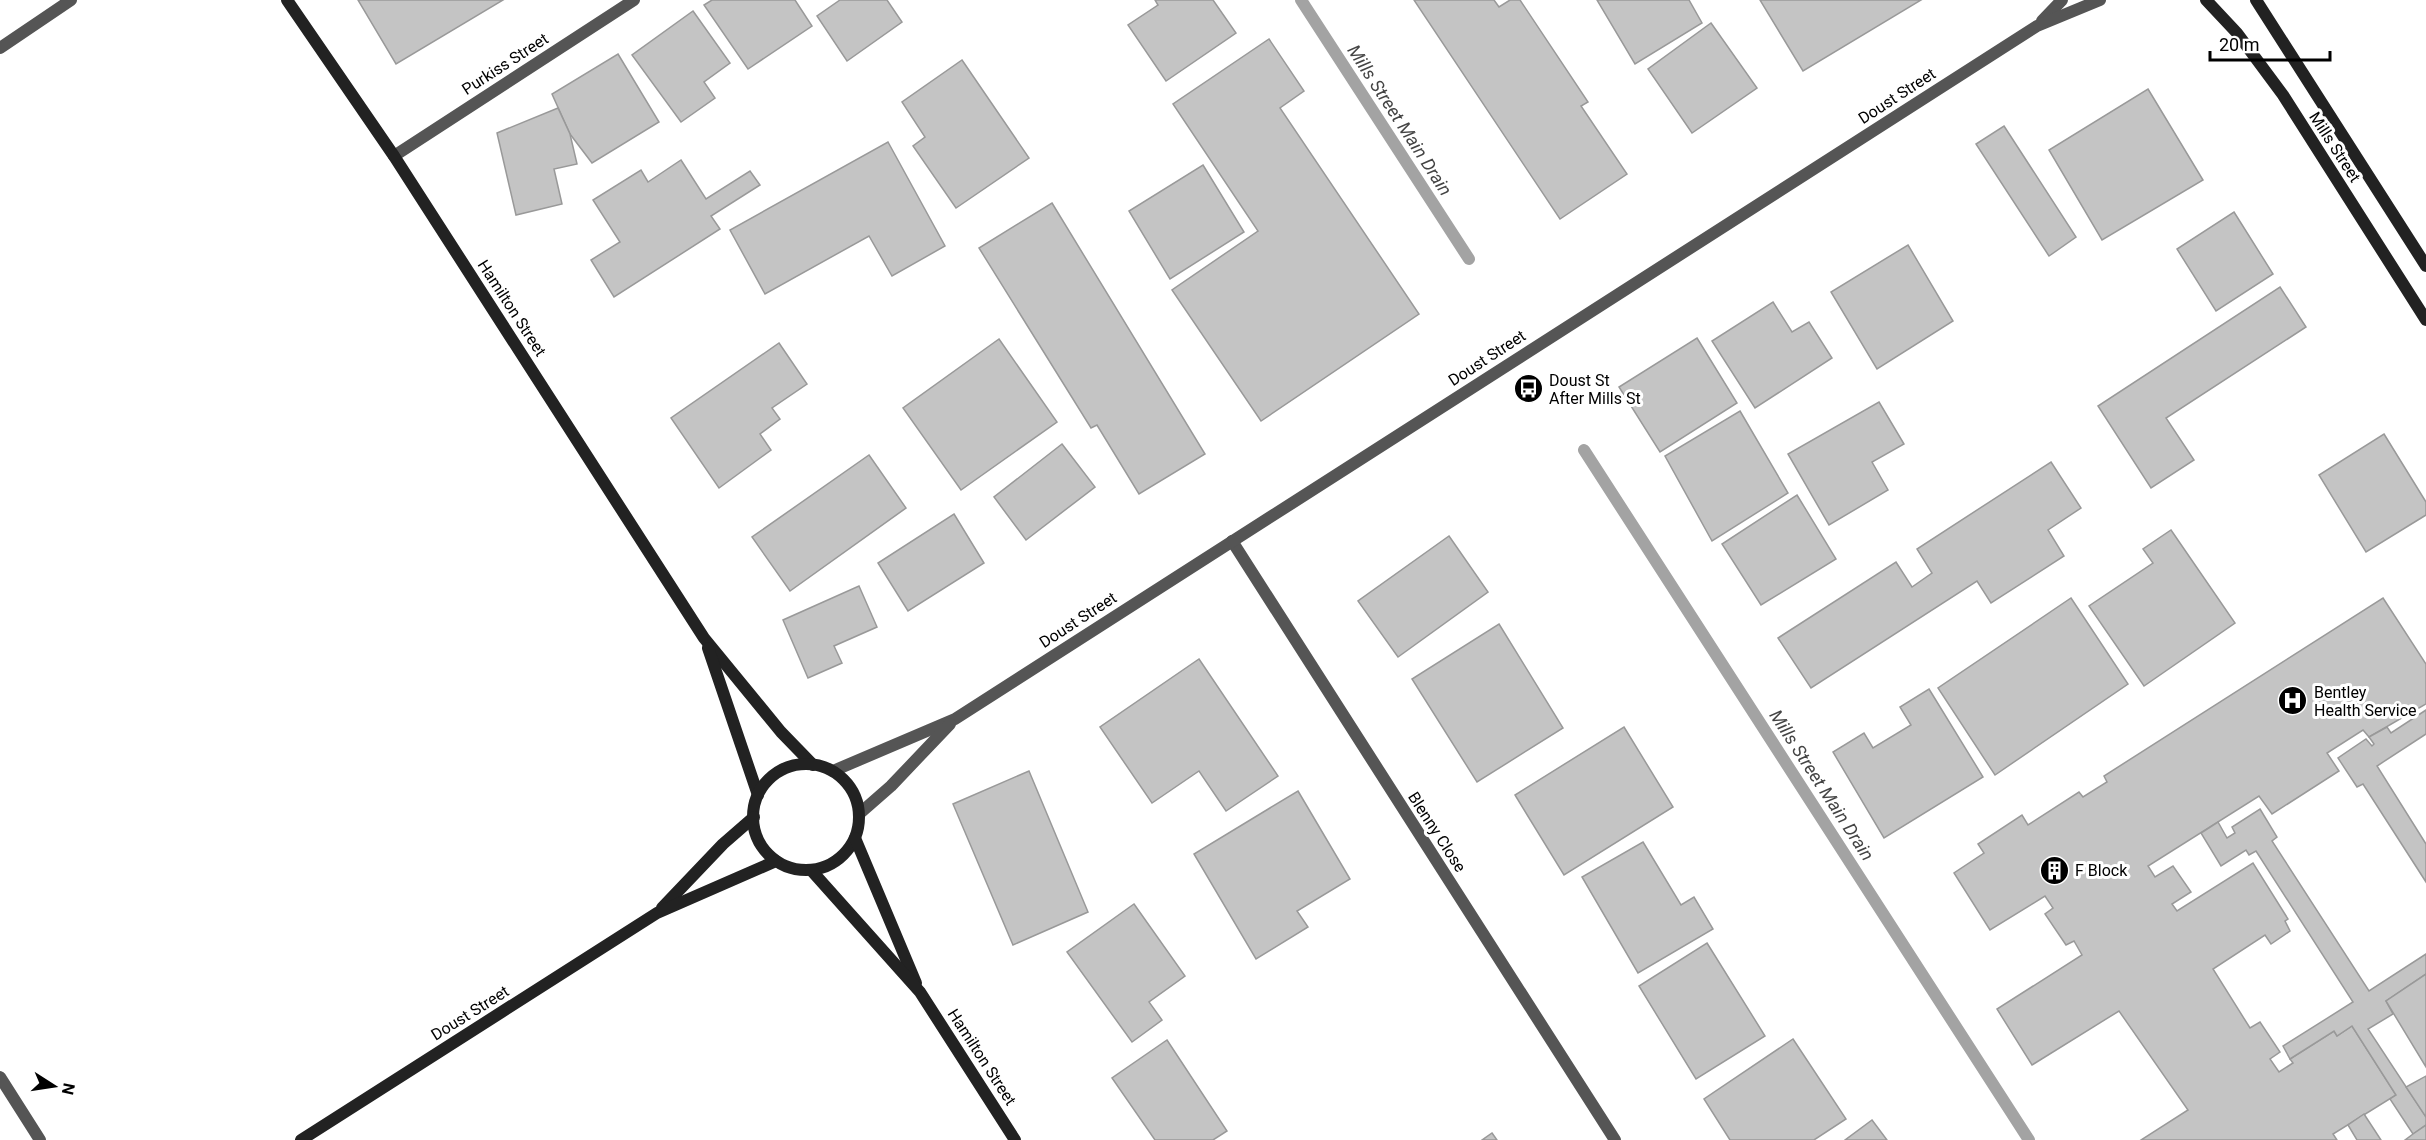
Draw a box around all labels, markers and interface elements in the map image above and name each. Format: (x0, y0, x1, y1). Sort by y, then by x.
scale bar (2210, 24, 2330, 62)
street label: Purkiss Street (458, 29, 552, 99)
text: 20 m (2219, 34, 2259, 55)
water label: Mills Street Main Drain (1343, 41, 1457, 199)
street label: Doust Street (1855, 64, 1939, 128)
street label: Mills Street (2305, 108, 2365, 186)
street label: Hamilton Street (474, 256, 550, 360)
street label: Doust Street (1445, 326, 1529, 390)
place label: Doust St After Mills St (1549, 371, 1641, 408)
bus stop icon: Doust St After Mills St (1512, 373, 1544, 405)
street label: Doust Street (1036, 588, 1120, 652)
place label: Bentley Health Service (2314, 683, 2417, 720)
hospital icon: Bentley Health Service (2277, 685, 2309, 717)
water label: Mills Street Main Drain (1765, 706, 1879, 864)
street label: Blenny Close (1404, 788, 1470, 876)
building icon: F Block (2038, 854, 2070, 886)
place label: F Block (2075, 861, 2128, 880)
street label: Doust Street (428, 982, 512, 1044)
street label: Hamilton Street (944, 1005, 1020, 1109)
north arrow (24, 1056, 84, 1116)
text: N (58, 1082, 79, 1097)

